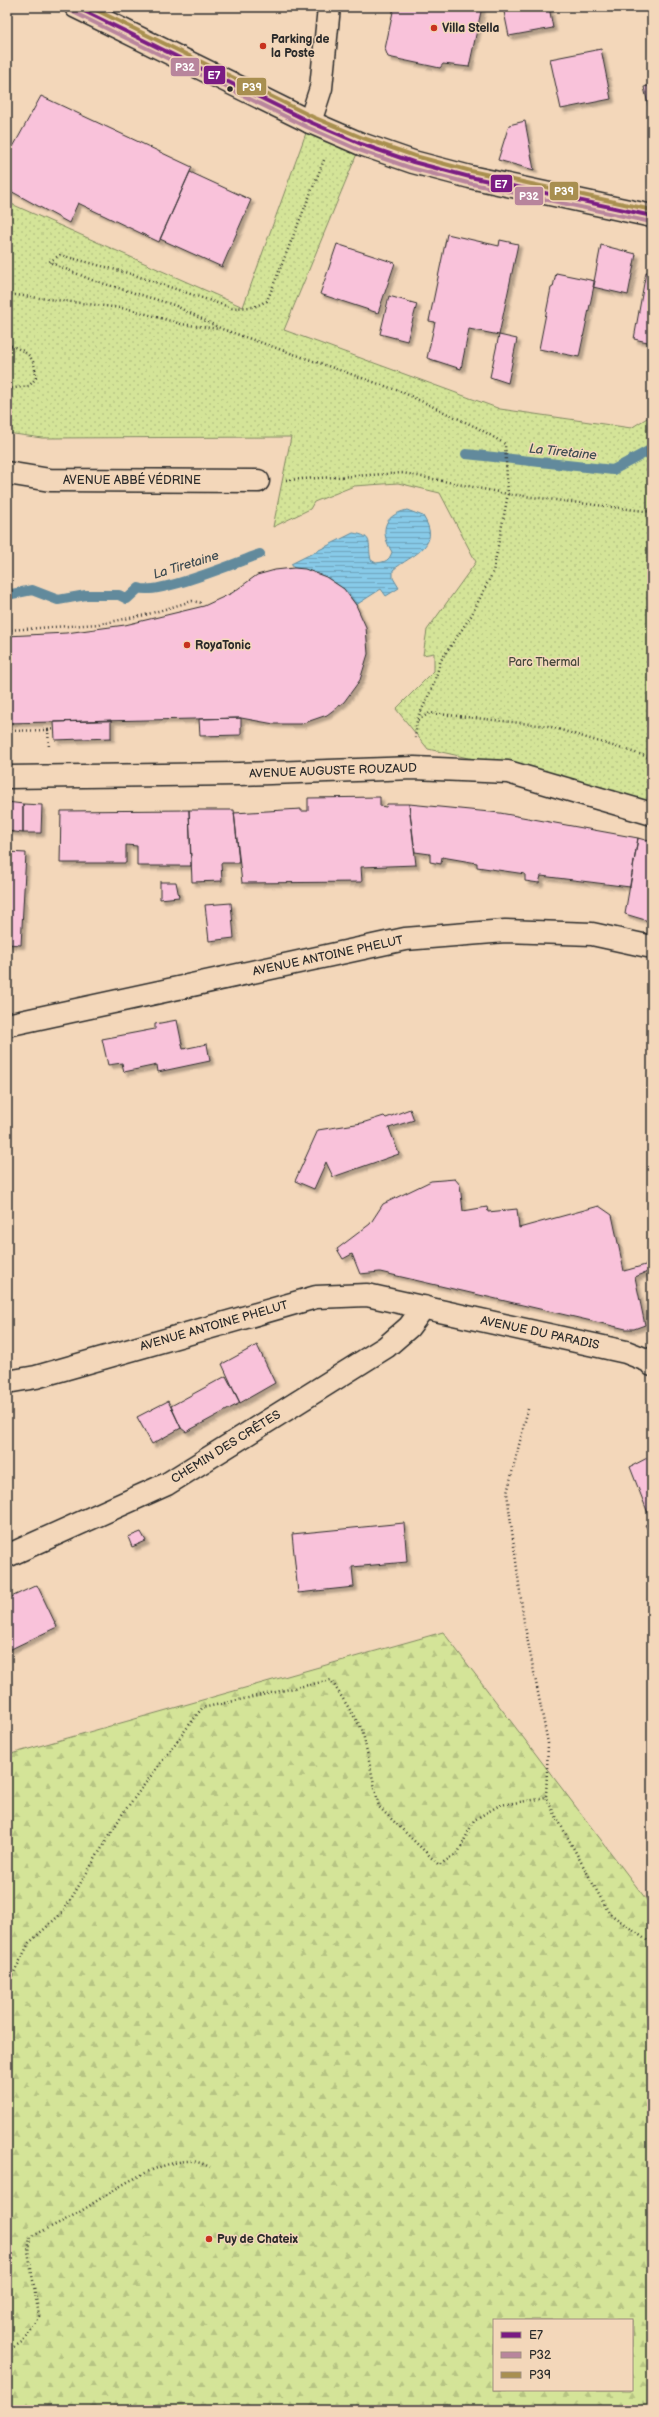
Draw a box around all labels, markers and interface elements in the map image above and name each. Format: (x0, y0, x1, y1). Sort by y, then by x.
place label: Villa Stella (442, 21, 499, 36)
marker: Villa Stella (429, 23, 439, 33)
place label: Parking de la Poste (271, 32, 330, 61)
marker: Parking de la Poste (258, 41, 268, 51)
line badge: P32 (170, 57, 200, 77)
text: P32 (175, 61, 195, 74)
line badge: E7 (203, 65, 226, 85)
text: E7 (207, 69, 221, 82)
line badge: P39 (236, 77, 267, 96)
text: P39 (242, 81, 262, 94)
unlabelled marker (225, 84, 235, 94)
line badge: E7 (490, 174, 513, 193)
text: E7 (494, 178, 508, 191)
line badge: P39 (549, 181, 579, 201)
text: P39 (554, 185, 574, 198)
line badge: P32 (514, 186, 544, 206)
text: P32 (519, 190, 539, 203)
water label: La Tiretaine (528, 440, 598, 464)
street label: AVENUE ABBÉ VÉDRINE (63, 472, 201, 488)
water label: La Tiretaine (151, 547, 221, 583)
place label: RoyaTonic (195, 638, 251, 653)
marker: RoyaTonic (182, 640, 192, 650)
park label: Parc Thermal (508, 655, 580, 670)
street label: AVENUE AUGUSTE ROUZAUD (249, 761, 417, 781)
street label: AVENUE ANTOINE PHELUT (251, 933, 405, 979)
street label: AVENUE ANTOINE PHELUT (138, 1297, 291, 1354)
street label: AVENUE DU PARADIS (479, 1313, 601, 1353)
street label: CHEMIN DES CRÊTES (167, 1406, 283, 1487)
place label: Puy de Chateix (217, 2232, 298, 2247)
marker: Puy de Chateix (204, 2234, 214, 2244)
legend (493, 2319, 633, 2391)
text: E7 (529, 2328, 543, 2343)
text: P32 (529, 2348, 551, 2363)
text: P39 (529, 2368, 551, 2383)

